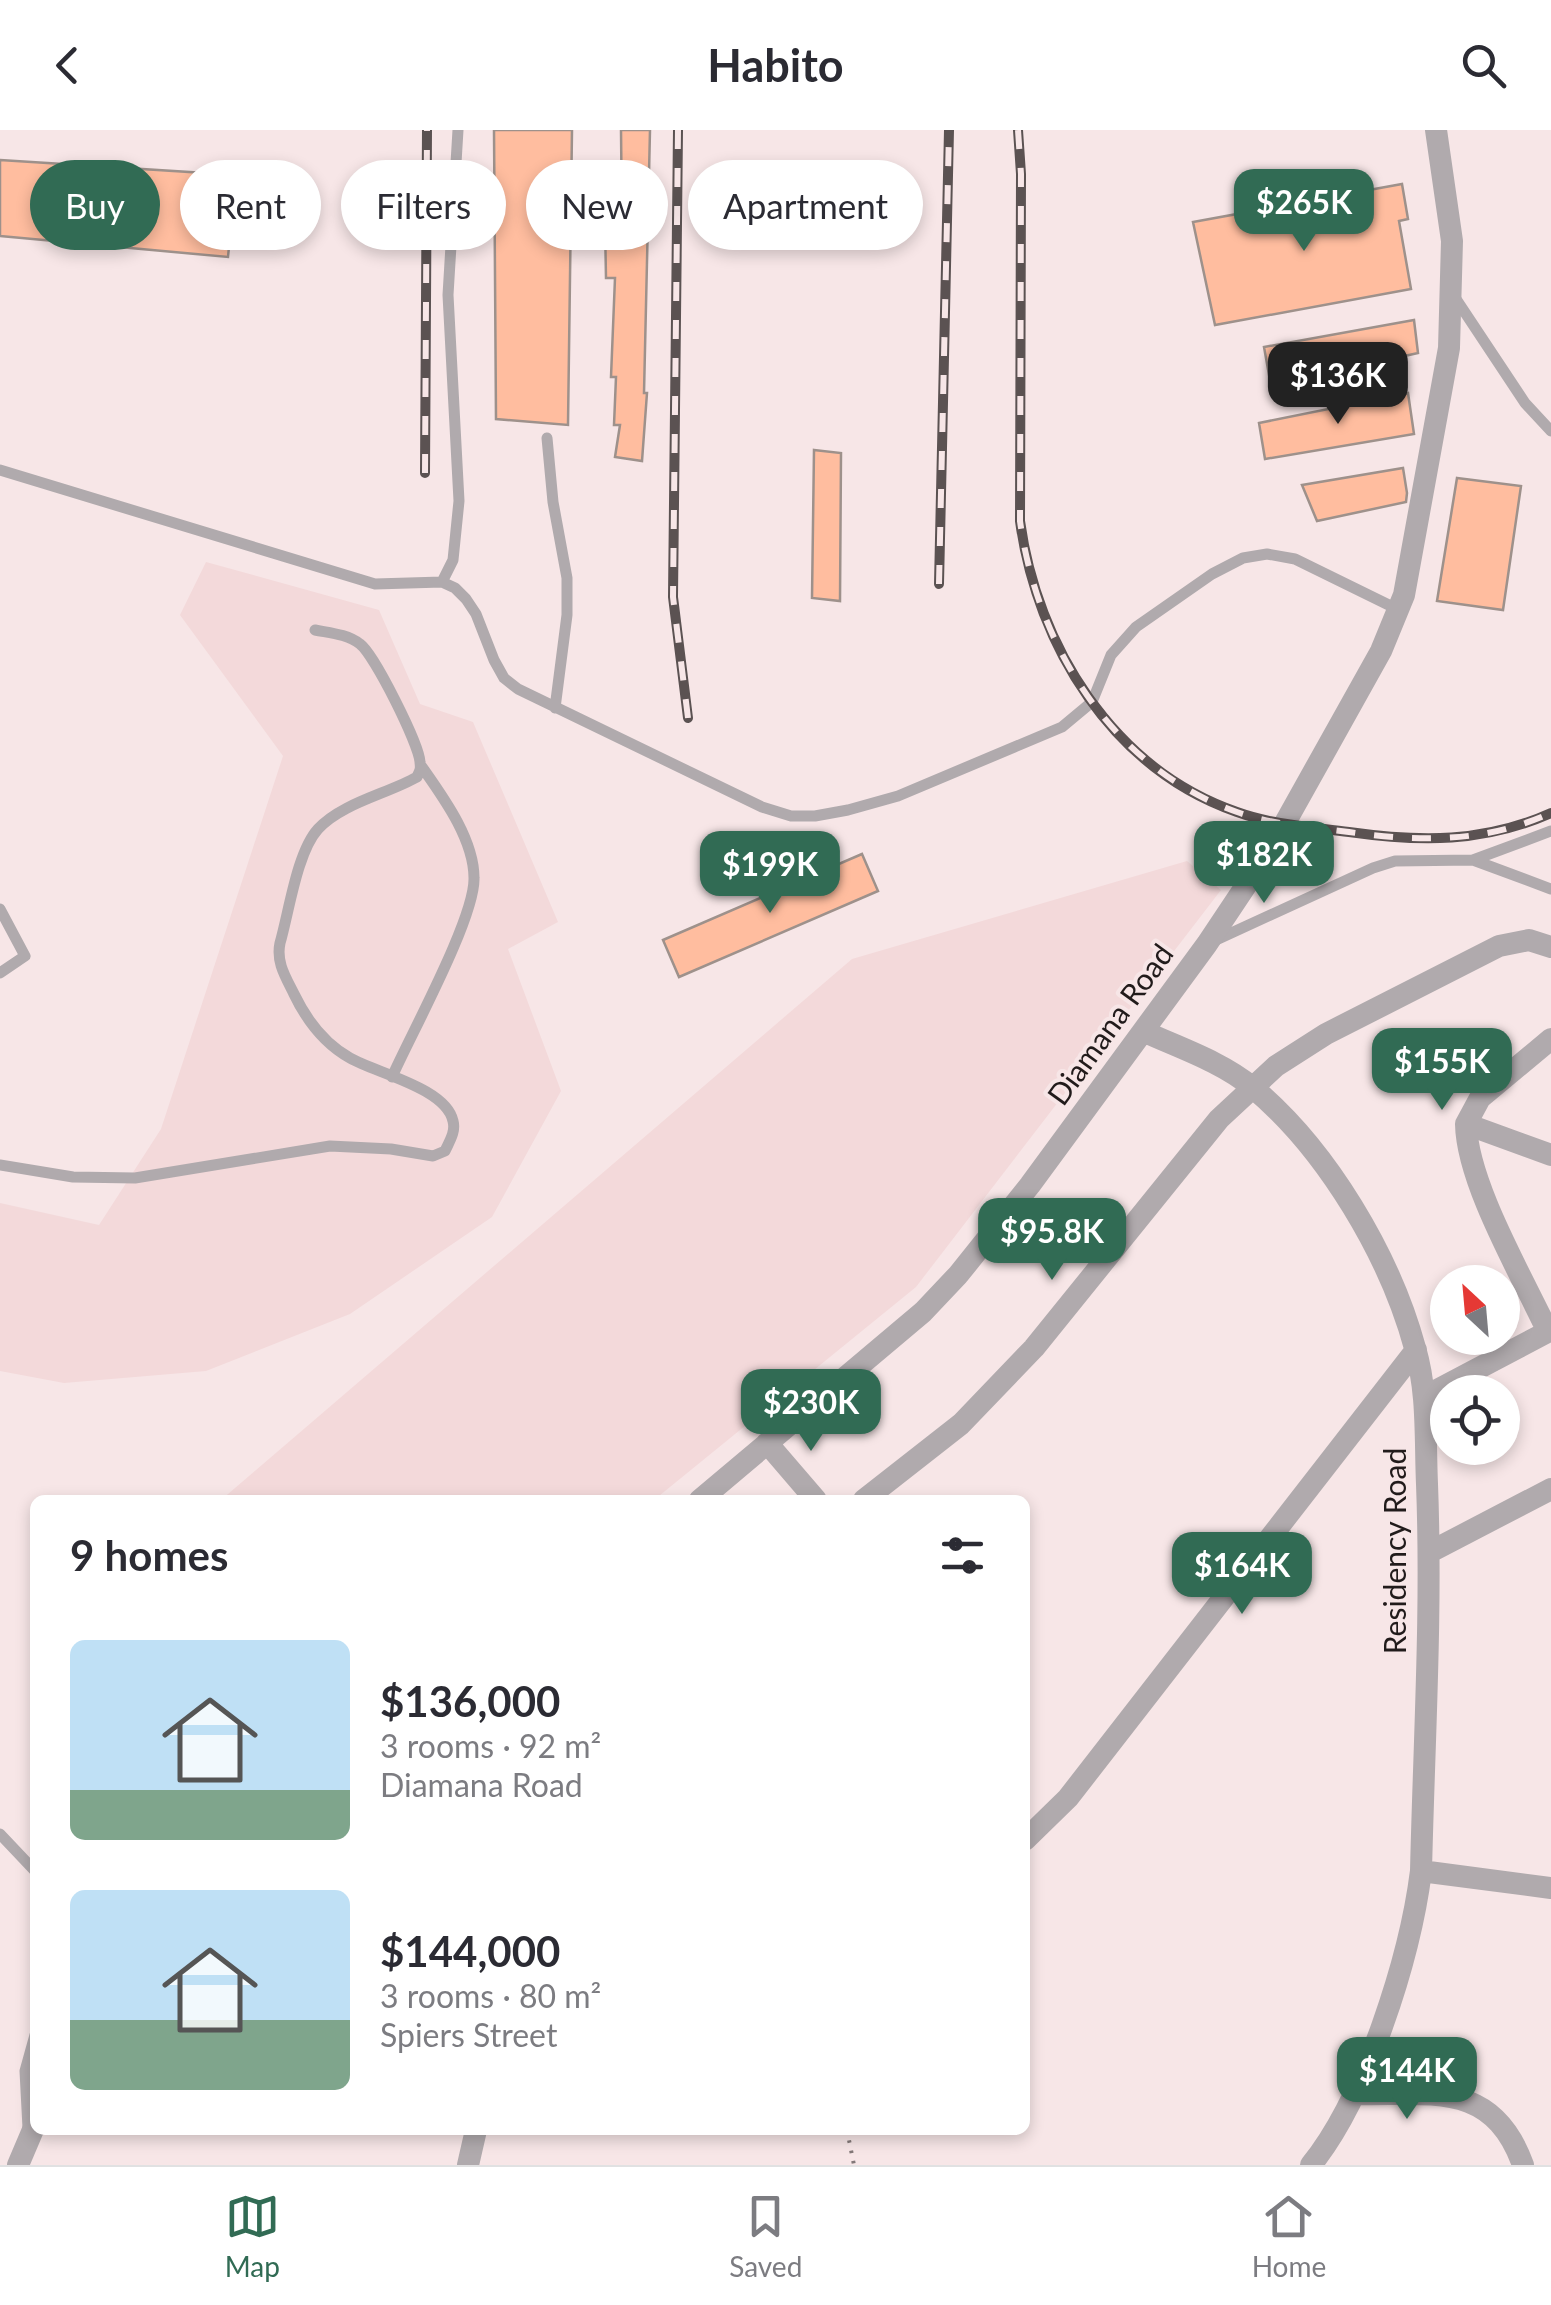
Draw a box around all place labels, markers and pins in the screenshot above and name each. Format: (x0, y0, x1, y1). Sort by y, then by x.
pin: $265K (1234, 169, 1374, 254)
pin: $136K (1268, 342, 1408, 427)
pin: $182K (1194, 821, 1334, 906)
pin: $199K (700, 831, 840, 916)
pin: $155K (1372, 1028, 1512, 1113)
pin: $95.8K (971, 1198, 1133, 1283)
pin: $230K (741, 1369, 881, 1454)
pin: $164K (1172, 1532, 1312, 1617)
pin: $144K (1337, 2037, 1477, 2122)

